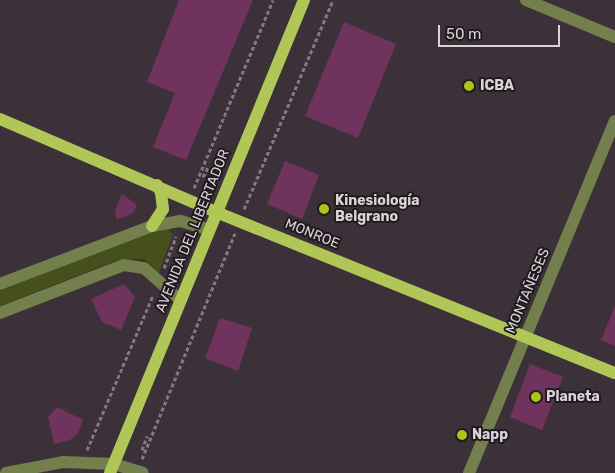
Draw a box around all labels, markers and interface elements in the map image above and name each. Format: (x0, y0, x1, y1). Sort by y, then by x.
scale bar (440, 15, 562, 47)
text: 50 m (446, 25, 481, 43)
place label: ICBA (480, 78, 514, 94)
marker: ICBA (462, 79, 476, 93)
street label: AVENIDA DEL LIBERTADOR (152, 147, 234, 315)
place label: Kinesiología Belgrano (335, 193, 420, 226)
marker: Kinesiología Belgrano (317, 202, 331, 216)
street label: MONROE (282, 215, 342, 253)
street label: MONTAÑESES (503, 246, 553, 336)
place label: Planeta (546, 389, 600, 405)
marker: Planeta (530, 391, 542, 403)
place label: Napp (472, 427, 508, 443)
marker: Napp (456, 429, 468, 441)

